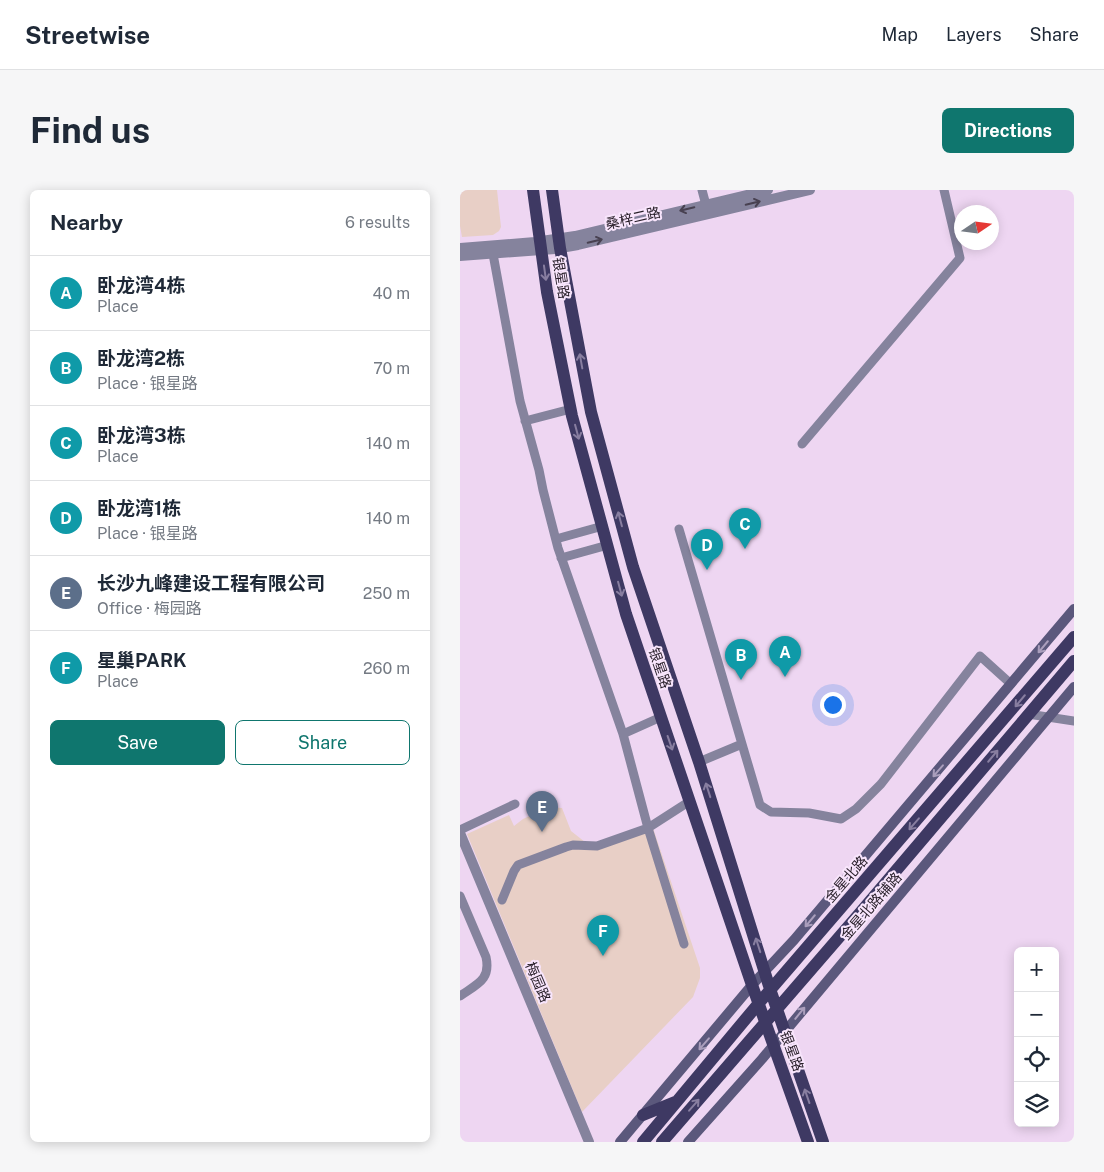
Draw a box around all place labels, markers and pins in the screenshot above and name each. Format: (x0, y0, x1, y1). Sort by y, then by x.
pin: C (729, 508, 761, 549)
pin: D (691, 529, 723, 570)
pin: A (769, 636, 801, 677)
pin: B (725, 639, 757, 680)
pin: E (526, 791, 558, 832)
pin: F (587, 915, 619, 956)

